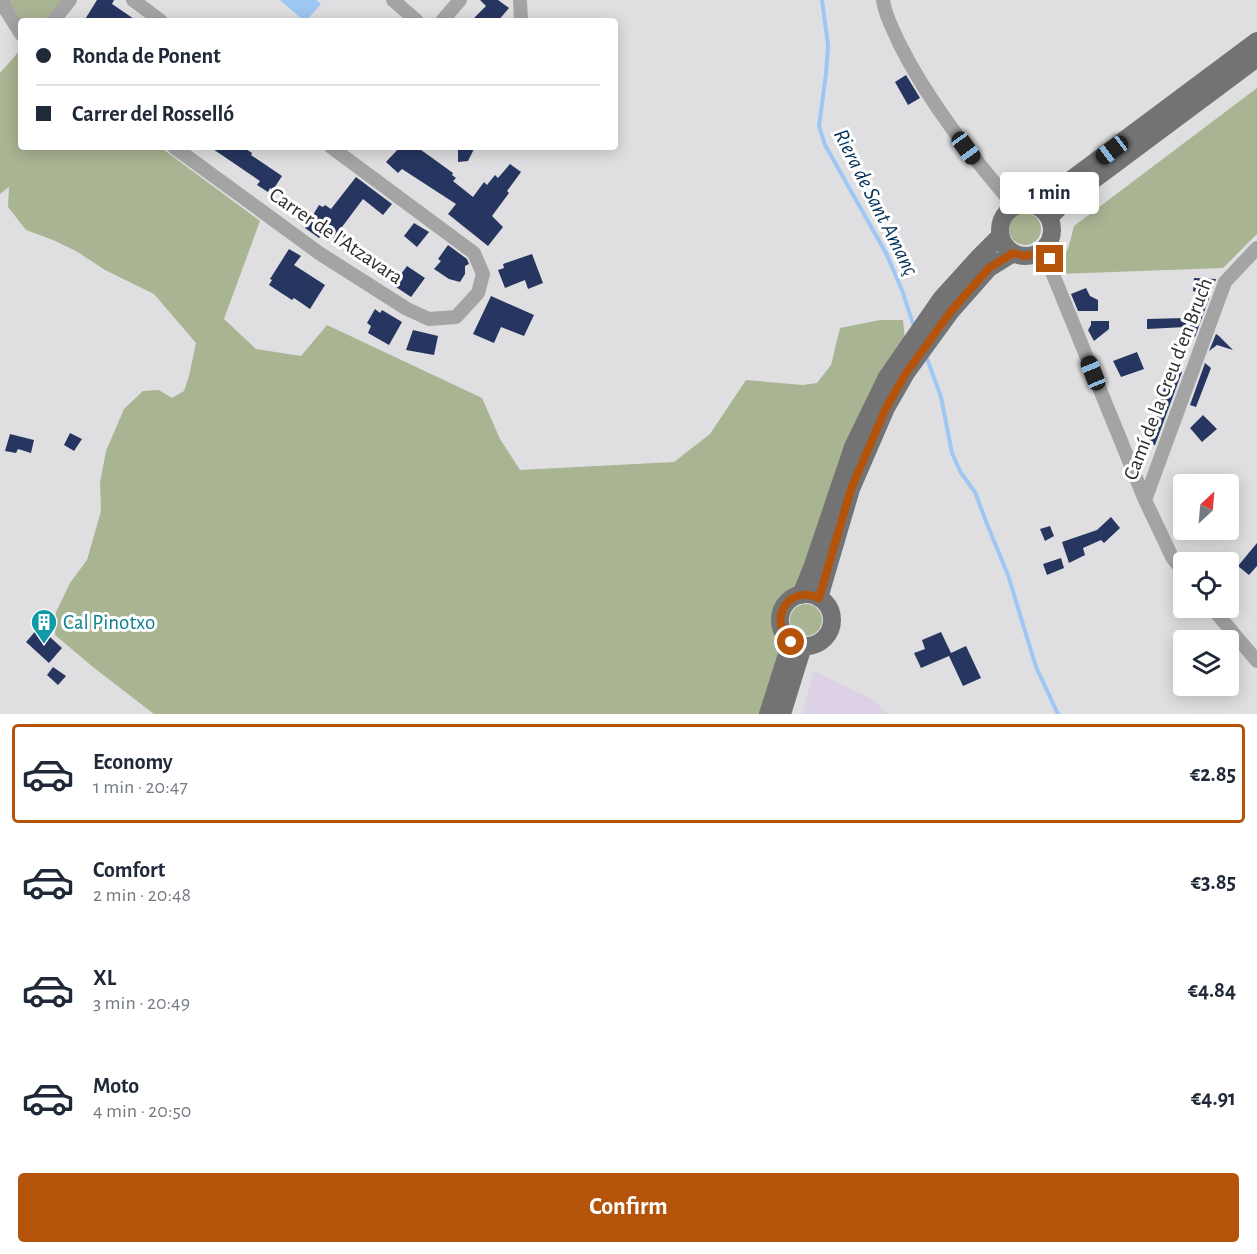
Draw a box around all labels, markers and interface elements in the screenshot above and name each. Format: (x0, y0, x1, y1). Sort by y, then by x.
text: Ronda de Ponent (72, 45, 221, 67)
text: Carrer del Rosselló (72, 103, 234, 125)
water label: Riera de Sant Amanç (830, 125, 923, 279)
car (948, 128, 984, 168)
car (1092, 132, 1132, 168)
callout: 1 min (1000, 172, 1100, 214)
text: 1 min (1028, 183, 1071, 203)
street label: Carrer de l'Atzavara (265, 184, 407, 289)
route end (1036, 245, 1063, 272)
street label: Camí de la Creu d'en Bruch (1120, 275, 1216, 483)
car (1078, 353, 1108, 393)
north arrow (1173, 474, 1239, 540)
map controls (1173, 474, 1239, 696)
button: locate (1173, 552, 1239, 618)
building icon: Cal Pinotxo (29, 607, 59, 645)
place label: Cal Pinotxo (63, 612, 155, 633)
route start (777, 628, 804, 655)
button: layers (1173, 630, 1239, 696)
icon: car (21, 747, 75, 801)
text: Economy (93, 751, 173, 773)
text: €2.85 (1190, 763, 1236, 785)
text: 1 min · 20:47 (93, 777, 188, 797)
icon: car (21, 855, 75, 909)
text: Comfort (93, 859, 165, 881)
text: €3.85 (1191, 871, 1236, 893)
text: 2 min · 20:48 (93, 885, 191, 905)
icon: car (21, 963, 75, 1017)
text: XL (93, 967, 116, 989)
text: €4.84 (1188, 979, 1236, 1001)
text: 3 min · 20:49 (93, 993, 190, 1013)
icon: car (21, 1071, 75, 1125)
text: Moto (93, 1075, 139, 1097)
text: €4.91 (1191, 1087, 1236, 1109)
text: 4 min · 20:50 (93, 1101, 191, 1121)
button: Confirm (18, 1173, 1239, 1242)

